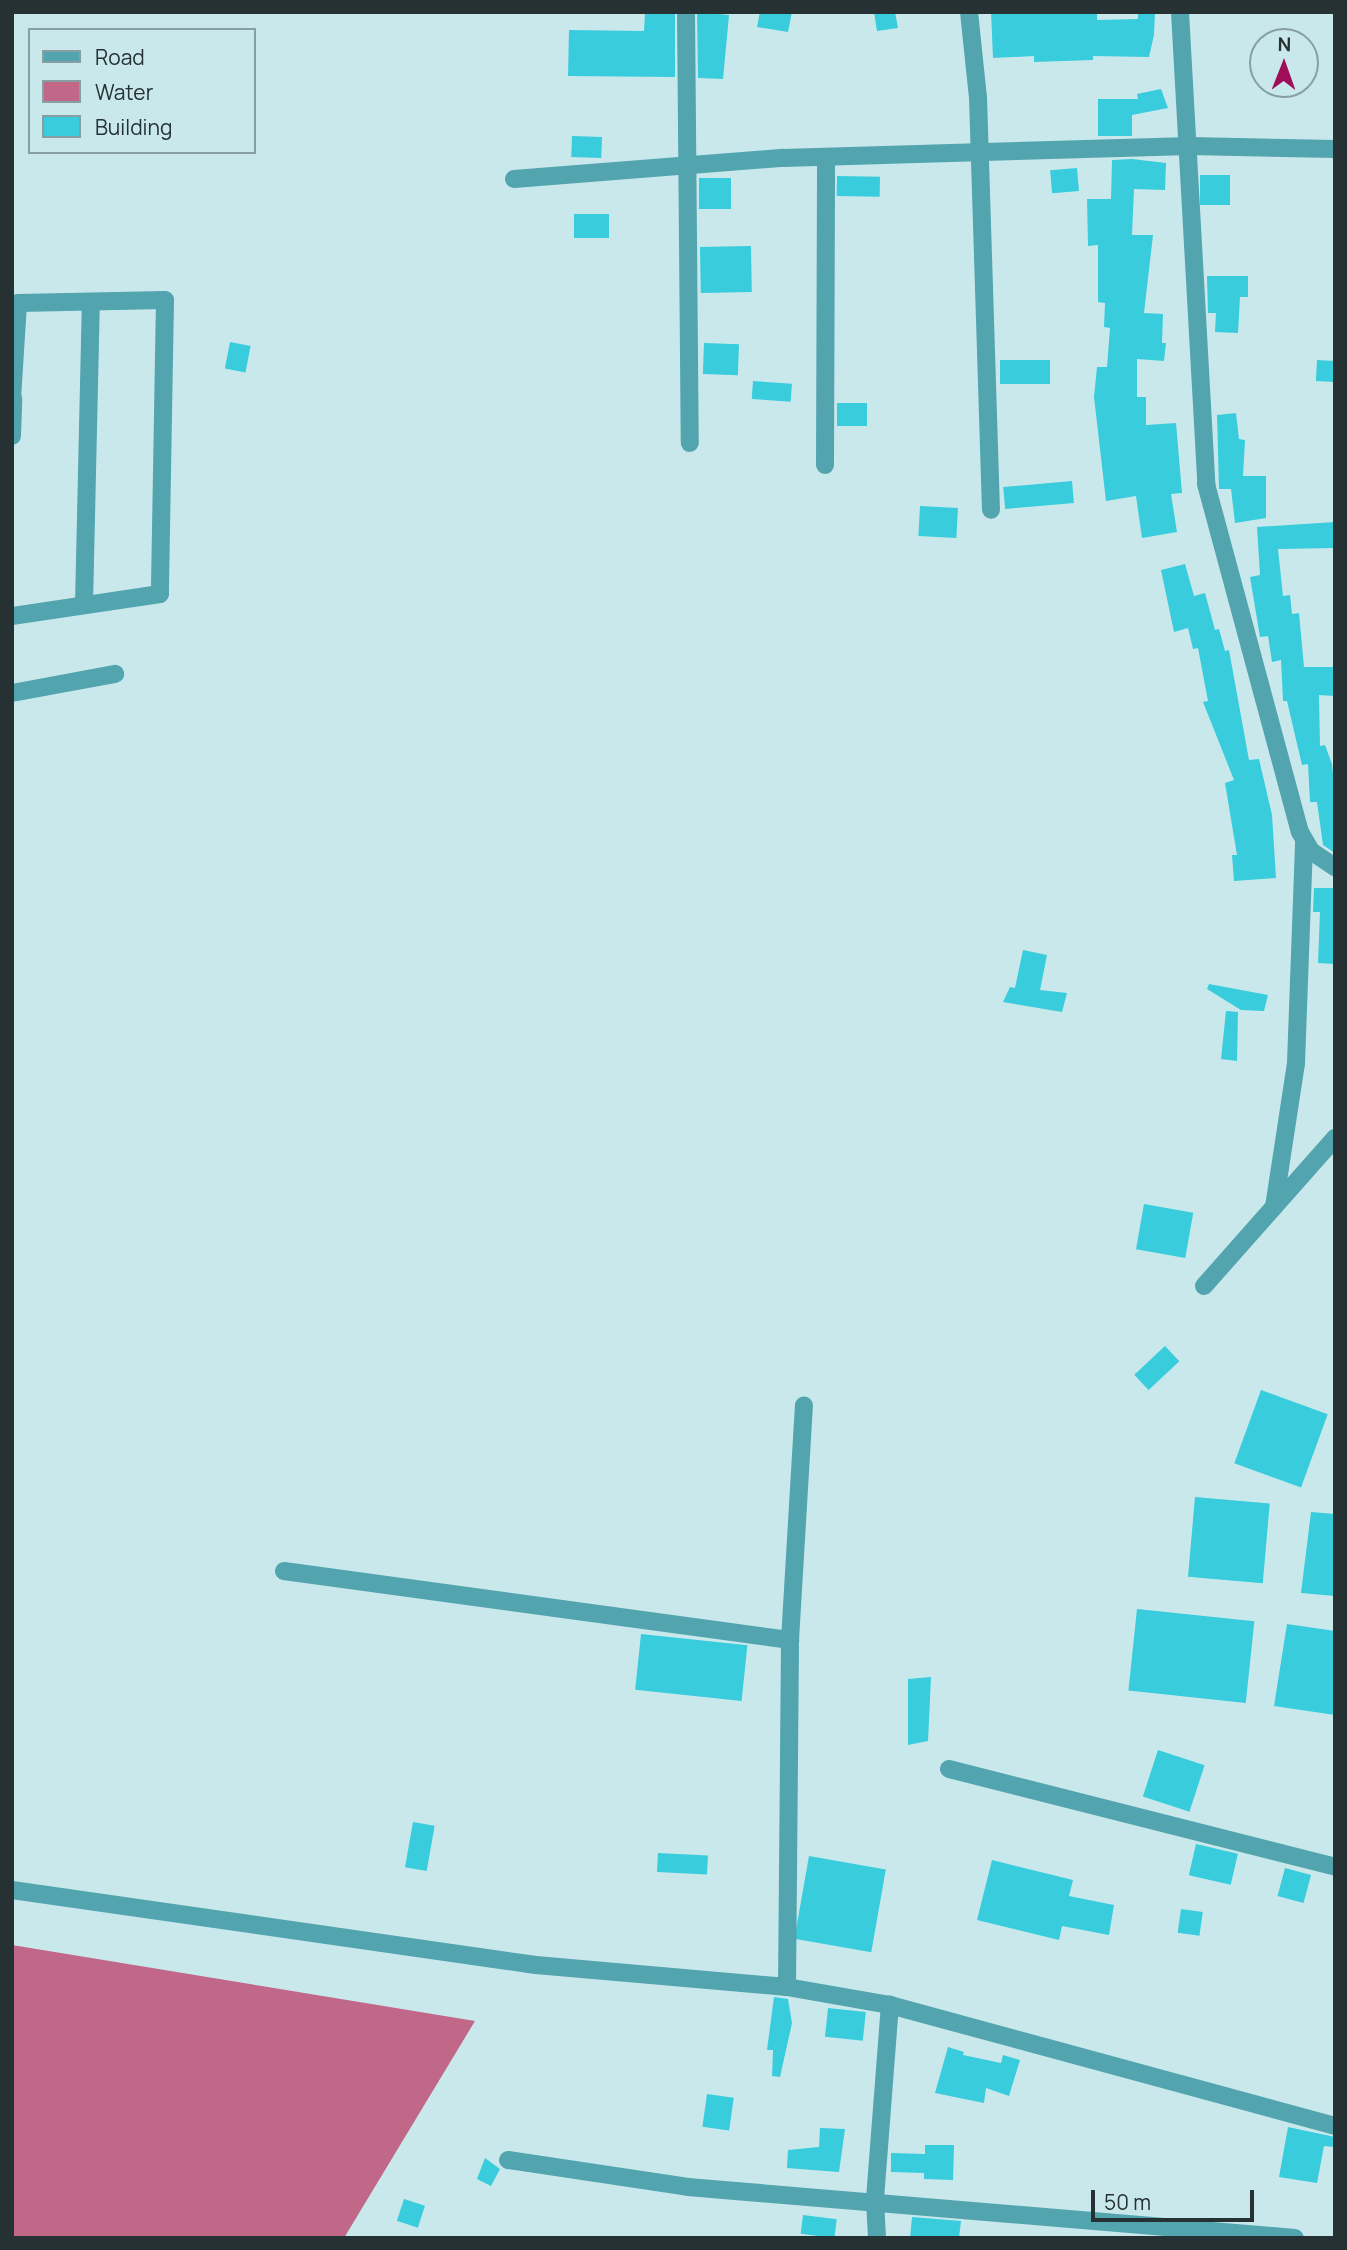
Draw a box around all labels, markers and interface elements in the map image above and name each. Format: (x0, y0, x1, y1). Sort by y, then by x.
legend (28, 28, 256, 154)
north arrow (1249, 28, 1319, 98)
text: N (1277, 31, 1291, 57)
text: Road (95, 43, 145, 71)
text: Water (95, 78, 153, 106)
text: Building (95, 113, 172, 141)
scale bar (1095, 2176, 1258, 2220)
text: 50 m (1104, 2188, 1151, 2216)

